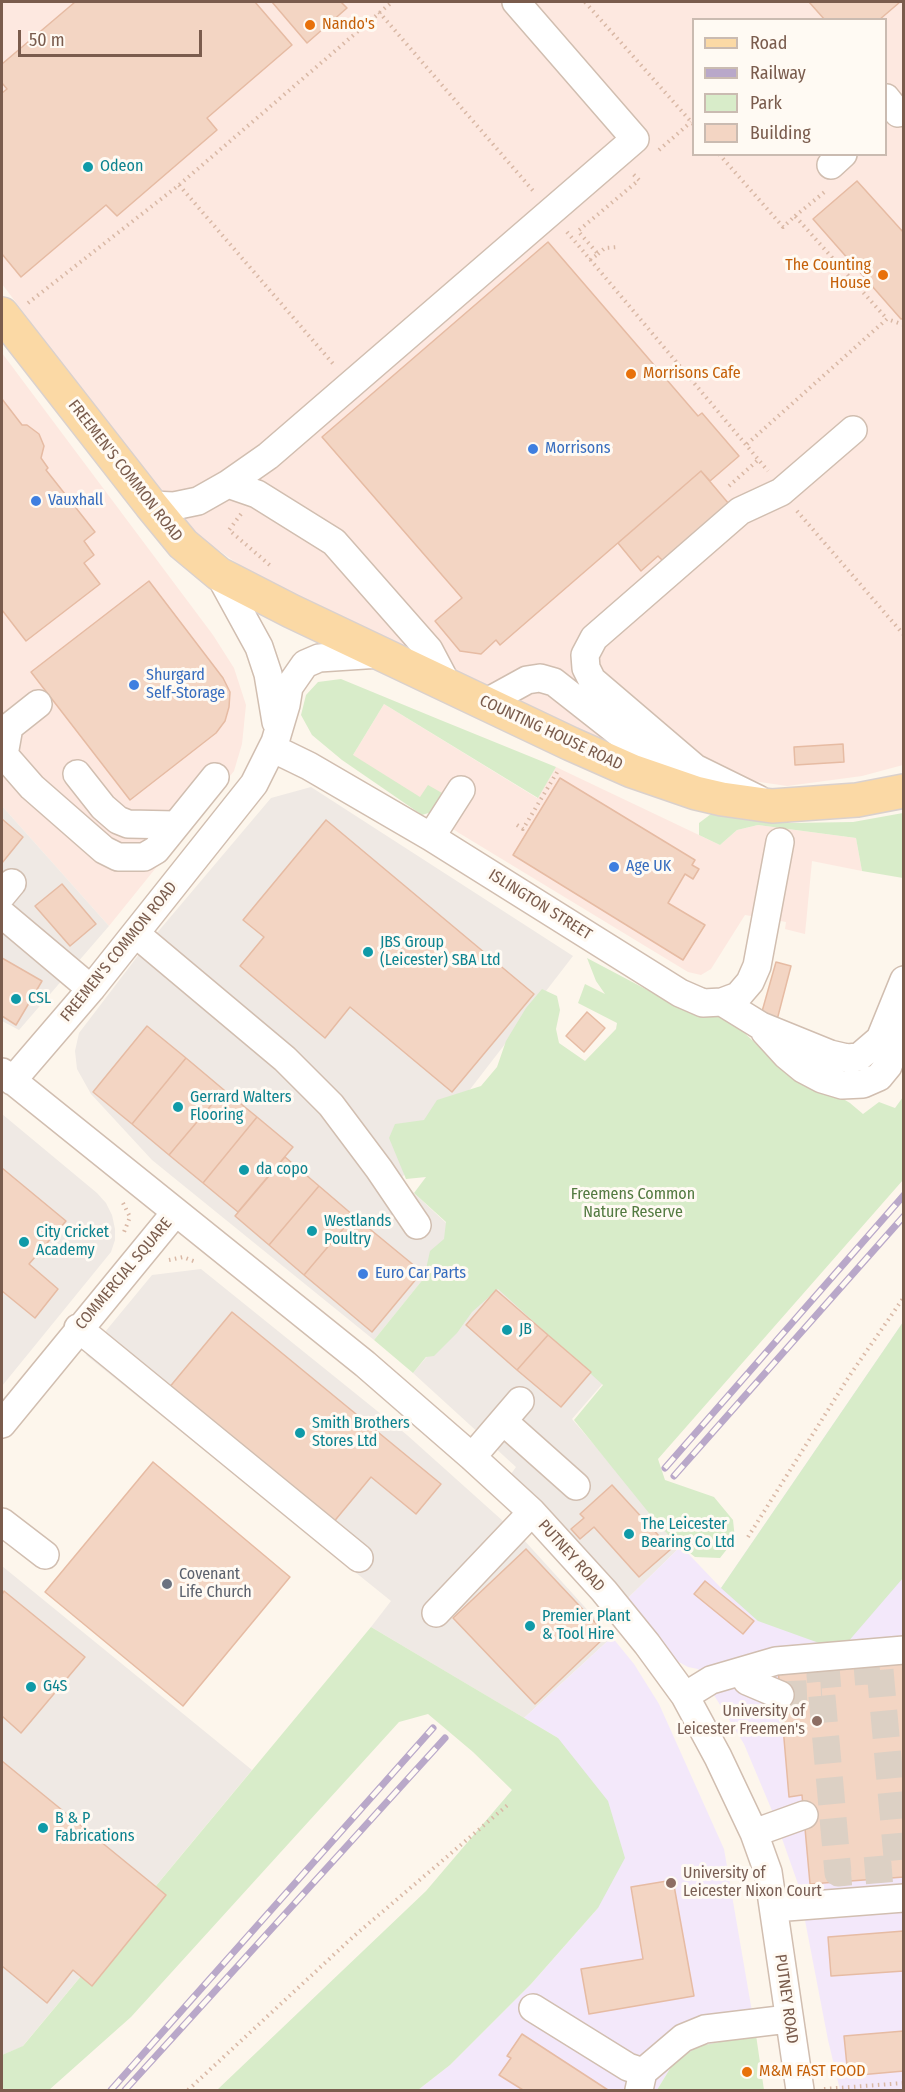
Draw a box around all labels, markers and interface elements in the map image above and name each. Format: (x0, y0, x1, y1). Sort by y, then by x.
place label: Nando's (322, 15, 375, 35)
scale bar (21, 18, 206, 56)
marker: Nando's (303, 18, 317, 32)
legend (692, 18, 887, 156)
text: 50 m (29, 29, 65, 51)
text: Road (750, 32, 787, 54)
text: Railway (750, 62, 806, 84)
text: Park (750, 92, 782, 114)
text: Building (750, 122, 811, 144)
place label: Odeon (100, 157, 143, 177)
marker: Odeon (81, 160, 95, 174)
place label: The Counting House (785, 256, 871, 294)
marker: The Counting House (876, 268, 890, 282)
place label: Morrisons Cafe (643, 364, 741, 384)
marker: Morrisons Cafe (624, 367, 638, 381)
street label: FREEMEN'S COMMON ROAD (64, 396, 186, 546)
place label: Morrisons (545, 439, 611, 459)
marker: Morrisons (526, 442, 540, 456)
place label: Vauxhall (48, 491, 103, 511)
marker: Vauxhall (29, 494, 43, 508)
place label: Shurgard Self-Storage (146, 666, 225, 704)
marker: Shurgard Self-Storage (127, 678, 141, 692)
street label: COUNTING HOUSE ROAD (476, 691, 626, 775)
place label: Age UK (626, 857, 671, 877)
marker: Age UK (607, 860, 621, 874)
street label: ISLINGTON STREET (485, 865, 595, 945)
street label: FREEMEN'S COMMON ROAD (57, 878, 181, 1026)
place label: JBS Group (Leicester) SBA Ltd (380, 933, 501, 971)
marker: JBS Group (Leicester) SBA Ltd (361, 945, 375, 959)
place label: CSL (28, 989, 51, 1009)
marker: CSL (9, 992, 23, 1006)
place label: Gerrard Walters Flooring (190, 1088, 292, 1126)
marker: Gerrard Walters Flooring (171, 1100, 185, 1114)
place label: da copo (256, 1160, 308, 1180)
marker: da copo (237, 1163, 251, 1177)
park label: Freemens Common Nature Reserve (571, 1185, 695, 1223)
place label: Westlands Poultry (324, 1212, 391, 1250)
street label: COMMERCIAL SQUARE (72, 1214, 176, 1334)
place label: City Cricket Academy (36, 1223, 109, 1261)
marker: Westlands Poultry (305, 1224, 319, 1238)
marker: City Cricket Academy (17, 1235, 31, 1249)
place label: Euro Car Parts (375, 1264, 466, 1284)
marker: Euro Car Parts (356, 1267, 370, 1281)
place label: JB (519, 1320, 532, 1340)
marker: JB (500, 1323, 514, 1337)
place label: Smith Brothers Stores Ltd (312, 1414, 410, 1452)
marker: Smith Brothers Stores Ltd (293, 1426, 307, 1440)
place label: The Leicester Bearing Co Ltd (641, 1515, 735, 1553)
street label: PUTNEY ROAD (534, 1516, 608, 1596)
marker: The Leicester Bearing Co Ltd (622, 1527, 636, 1541)
place label: Covenant Life Church (179, 1565, 252, 1603)
marker: Covenant Life Church (160, 1577, 174, 1591)
place label: Premier Plant & Tool Hire (542, 1607, 631, 1645)
marker: Premier Plant & Tool Hire (523, 1619, 537, 1633)
place label: G4S (43, 1677, 68, 1697)
marker: G4S (24, 1680, 38, 1694)
place label: University of Leicester Freemen's (677, 1702, 805, 1740)
marker: University of Leicester Freemen's (810, 1714, 824, 1728)
place label: B & P Fabrications (55, 1809, 134, 1847)
marker: B & P Fabrications (36, 1821, 50, 1835)
place label: University of Leicester Nixon Court (683, 1864, 822, 1902)
marker: University of Leicester Nixon Court (664, 1876, 678, 1890)
street label: PUTNEY ROAD (770, 1953, 802, 2045)
place label: M&M FAST FOOD (759, 2062, 866, 2082)
marker: M&M FAST FOOD (740, 2065, 754, 2079)

